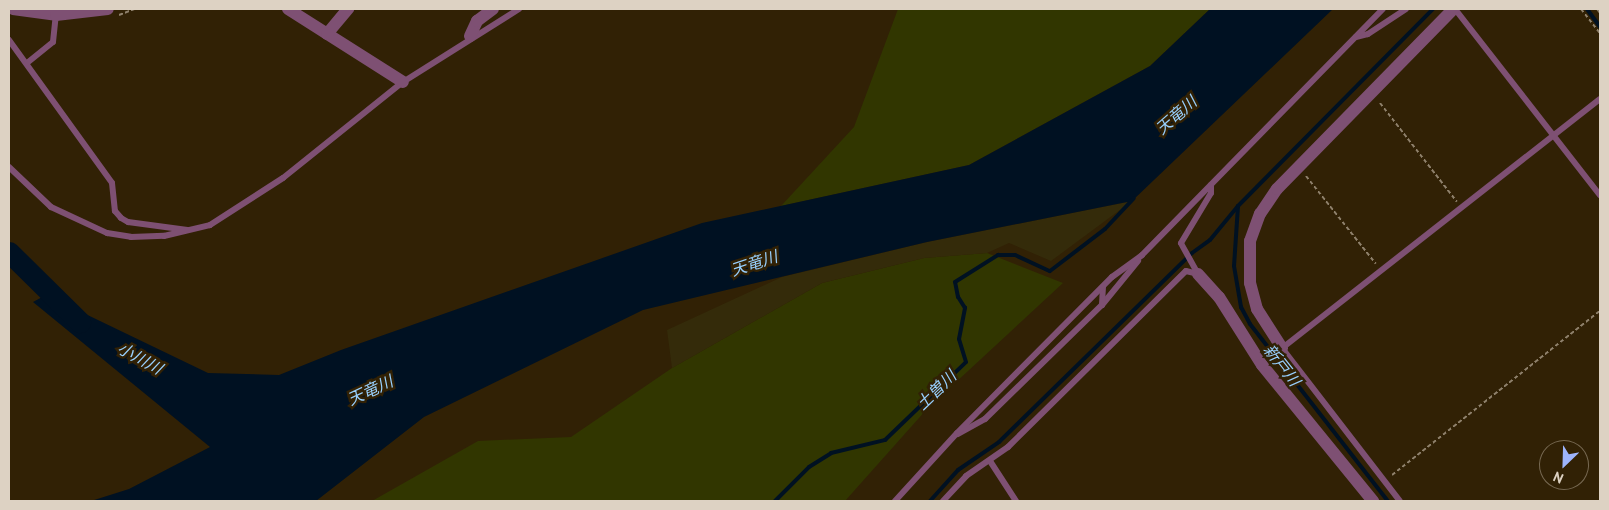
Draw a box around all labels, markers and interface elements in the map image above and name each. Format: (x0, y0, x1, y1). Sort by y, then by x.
water label: 天竜川 (1152, 92, 1200, 138)
water label: 天竜川 (728, 246, 780, 280)
water label: 小川川 (114, 338, 166, 378)
water label: 新戸川 (1260, 340, 1304, 390)
water label: 土曽川 (912, 366, 960, 414)
water label: 天竜川 (344, 371, 396, 409)
north arrow (1539, 440, 1589, 490)
text: N (1550, 468, 1566, 488)

